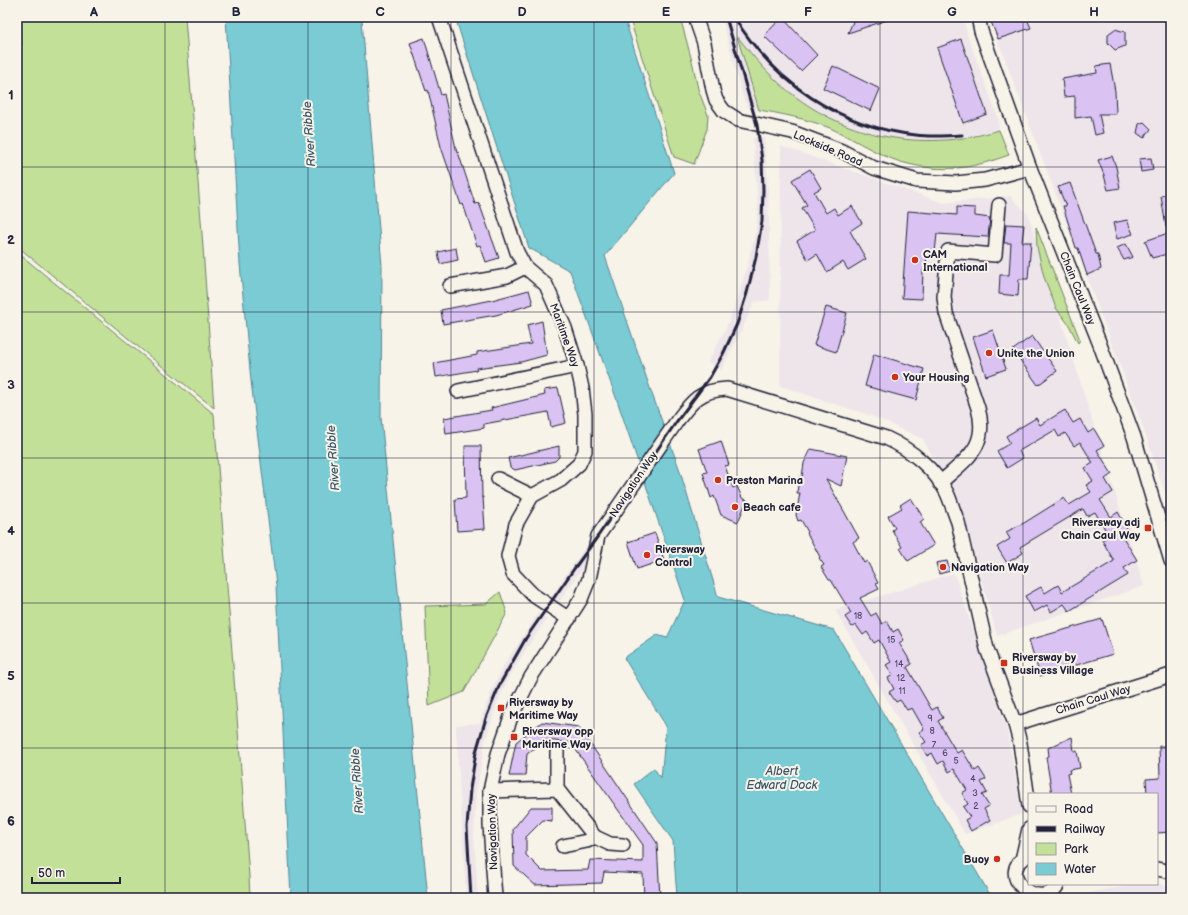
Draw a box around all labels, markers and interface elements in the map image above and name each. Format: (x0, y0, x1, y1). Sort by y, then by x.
text: A (89, 4, 98, 20)
text: B (231, 4, 241, 20)
text: C (375, 4, 385, 20)
text: D (517, 4, 527, 20)
text: E (662, 4, 671, 20)
text: F (804, 4, 812, 20)
text: G (947, 4, 957, 20)
text: H (1089, 4, 1099, 20)
text: 1 (8, 87, 14, 103)
water label: River Ribble (300, 101, 319, 167)
street label: Lockside Road (791, 128, 864, 169)
text: 2 (7, 232, 15, 248)
place label: CAM International (923, 248, 988, 274)
street label: Chain Caul Way (1057, 250, 1098, 327)
marker: CAM International (910, 255, 920, 265)
street label: Maritime Way (547, 301, 582, 369)
place label: Unite the Union (997, 347, 1075, 360)
marker: Unite the Union (984, 348, 994, 358)
place label: Your Housing (903, 371, 970, 384)
marker: Your Housing (890, 372, 900, 382)
text: 3 (7, 377, 15, 393)
water label: River Ribble (324, 425, 343, 491)
street label: Navigation Way (607, 449, 660, 520)
place label: Preston Marina (726, 474, 803, 487)
marker: Preston Marina (713, 475, 723, 485)
place label: Beach cafe (743, 501, 801, 514)
marker: Beach cafe (730, 502, 740, 512)
place label: Riversway adj Chain Caul Way (1061, 516, 1140, 542)
text: 4 (7, 523, 15, 539)
marker: Riversway adj Chain Caul Way (1143, 523, 1153, 533)
place label: Riversway Control (655, 543, 705, 569)
marker: Riversway Control (642, 550, 652, 560)
place label: Navigation Way (951, 561, 1029, 574)
marker: Navigation Way (938, 562, 948, 572)
house number: 18 (854, 611, 862, 622)
house number: 15 (887, 635, 895, 646)
place label: Riversway by Business Village (1012, 651, 1094, 677)
marker: Riversway by Business Village (999, 658, 1009, 668)
house number: 14 (895, 659, 904, 670)
text: 5 (7, 668, 15, 684)
house number: 12 (897, 673, 906, 684)
street label: Chain Caul Way (1054, 682, 1132, 717)
house number: 11 (899, 686, 905, 697)
place label: Riversway by Maritime Way (509, 696, 578, 722)
marker: Riversway by Maritime Way (496, 703, 506, 713)
house number: 9 (927, 713, 933, 724)
place label: Riversway opp Maritime Way (522, 725, 593, 751)
house number: 8 (929, 726, 935, 737)
marker: Riversway opp Maritime Way (509, 732, 519, 742)
house number: 7 (932, 740, 937, 751)
water label: River Ribble (348, 748, 367, 814)
house number: 6 (942, 748, 948, 759)
house number: 5 (953, 756, 959, 767)
water label: Albert Edward Dock (746, 764, 819, 793)
house number: 4 (970, 774, 976, 785)
house number: 3 (972, 788, 978, 799)
legend (1028, 793, 1158, 885)
street label: Navigation Way (485, 794, 500, 870)
house number: 2 (973, 801, 979, 812)
text: Road (1064, 802, 1093, 817)
text: 6 (7, 813, 15, 829)
text: Railway (1064, 822, 1106, 837)
text: Park (1064, 842, 1088, 857)
place label: Buoy (964, 853, 989, 866)
marker: Buoy (992, 854, 1002, 864)
scale bar (32, 859, 120, 885)
text: Water (1064, 862, 1096, 877)
text: 50 m (38, 866, 65, 881)

